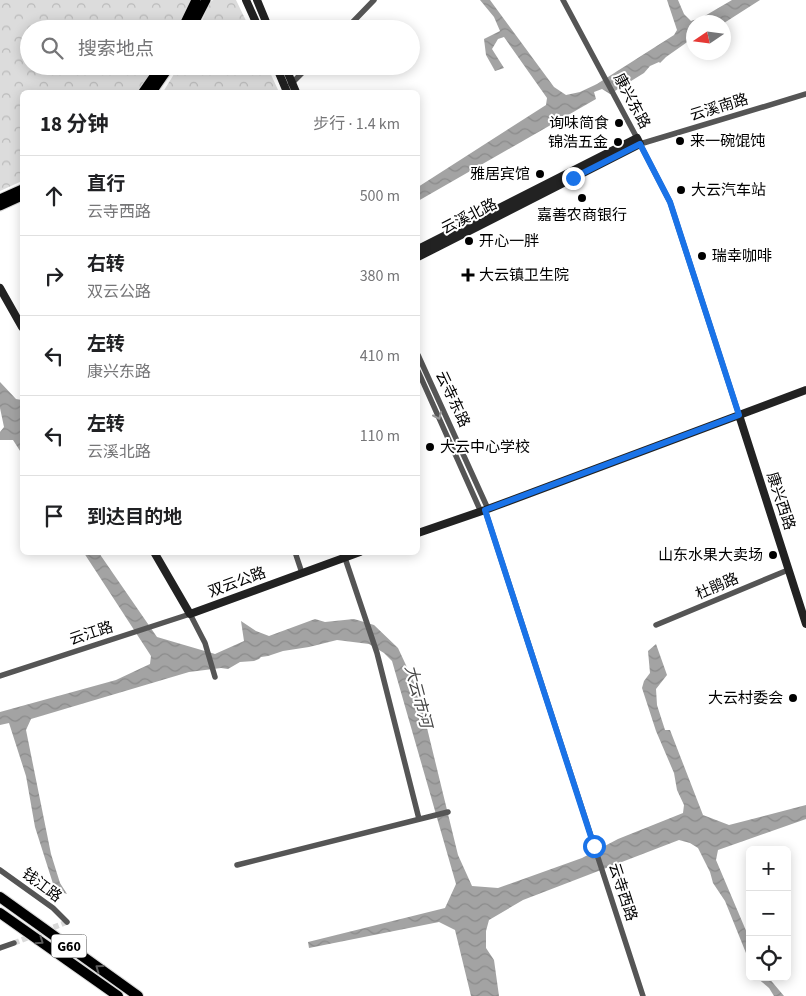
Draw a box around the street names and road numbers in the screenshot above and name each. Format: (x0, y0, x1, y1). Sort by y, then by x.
street label: 康兴东路 (608, 70, 655, 133)
street label: 云溪南路 (687, 89, 751, 126)
street label: 云溪北路 (438, 193, 501, 239)
street label: 云寺东路 (430, 368, 475, 431)
street label: 康兴西路 (761, 469, 800, 533)
street label: 双云公路 (205, 562, 269, 603)
street label: 杜鹃路 (692, 568, 742, 605)
street label: 云江路 (67, 617, 116, 650)
street label: 云寺西路 (603, 860, 642, 924)
street label: 钱江路 (17, 863, 66, 907)
road number: G60 (52, 934, 86, 958)

